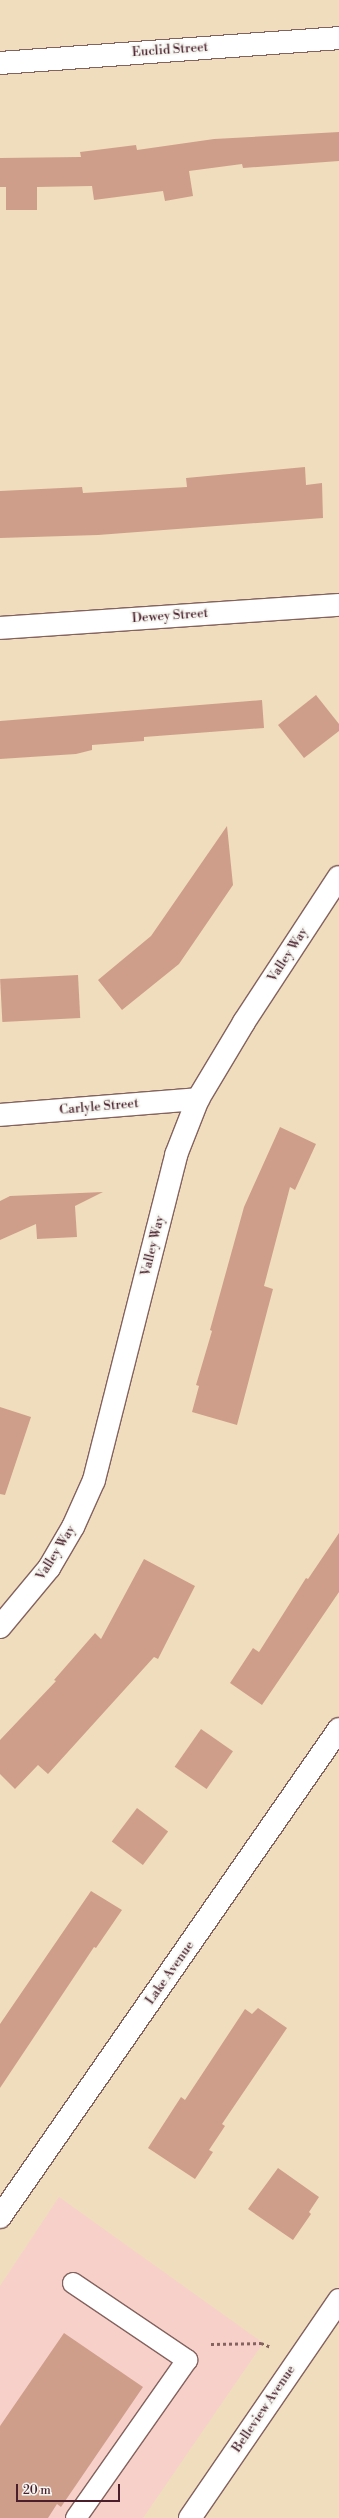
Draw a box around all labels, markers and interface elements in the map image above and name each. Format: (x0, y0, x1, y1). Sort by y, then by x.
street label: Euclid Street (131, 40, 209, 60)
street label: Dewey Street (131, 606, 209, 626)
street label: Valley Way (265, 925, 311, 985)
street label: Carlyle Street (59, 1096, 139, 1118)
street label: Valley Way (138, 1214, 168, 1278)
street label: Valley Way (33, 1523, 79, 1583)
street label: Lake Avenue (142, 1938, 198, 2008)
street label: Belleview Avenue (229, 2362, 299, 2456)
scale bar (18, 2476, 122, 2502)
text: 20 m (23, 2483, 51, 2498)

